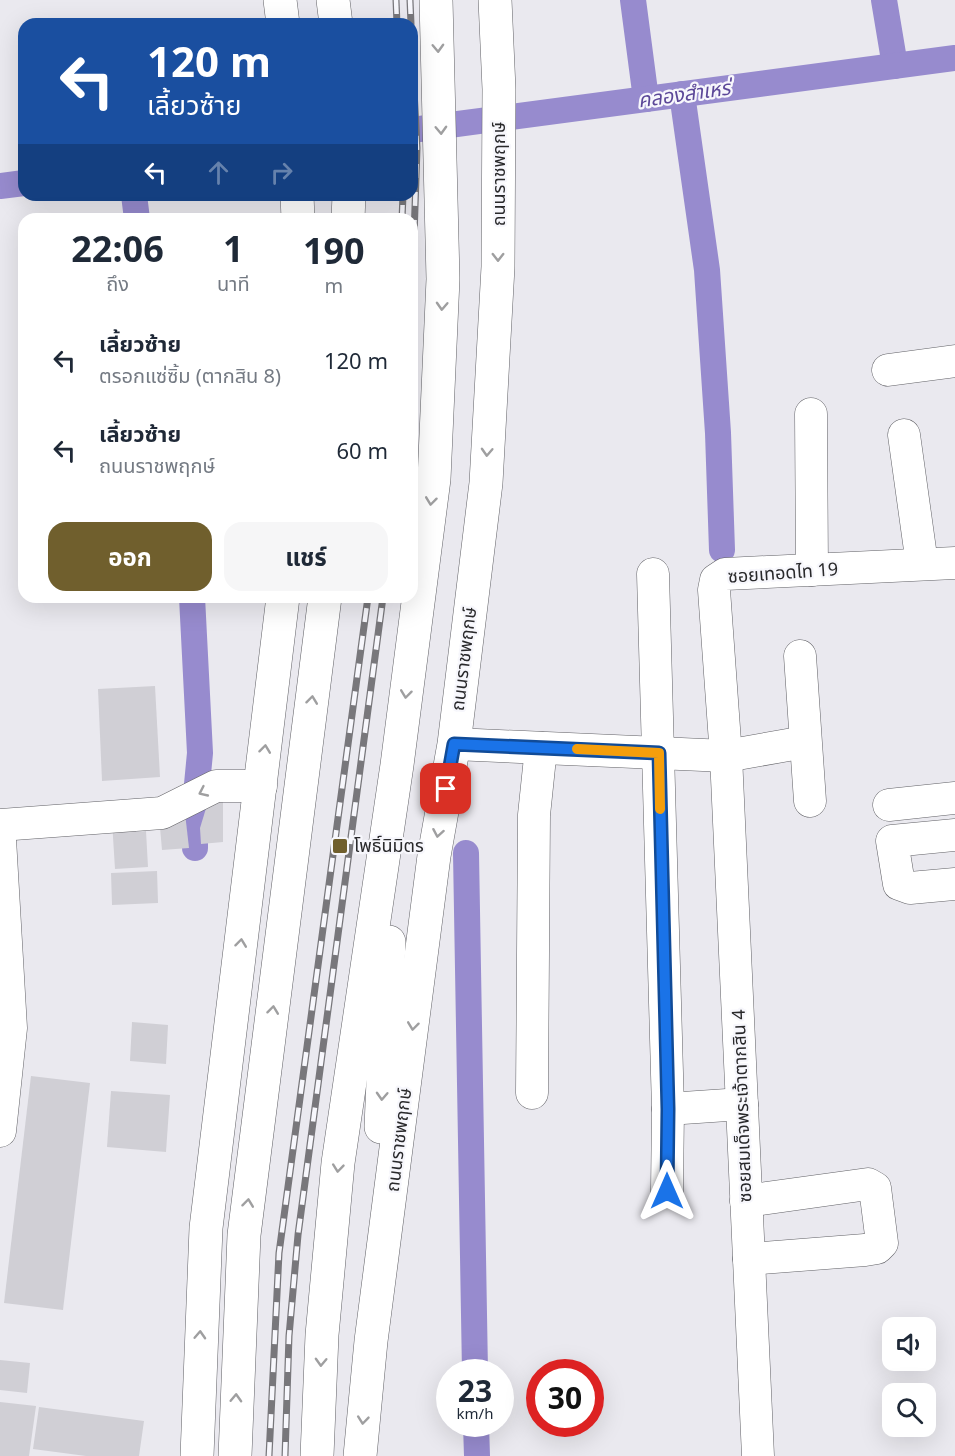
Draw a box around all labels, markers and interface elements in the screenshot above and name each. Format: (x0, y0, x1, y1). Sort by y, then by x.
text: 120 m (147, 32, 271, 89)
icon: left (48, 42, 126, 120)
one-way arrow (432, 44, 444, 53)
water label: คลองสำเหร่ (636, 73, 736, 113)
text: เลี้ยวซ้าย (147, 86, 241, 123)
street label: ถนนราชพฤกษ์ (486, 122, 510, 226)
one-way arrow (434, 126, 447, 135)
icon: left (139, 156, 172, 189)
icon: ahead (202, 156, 235, 189)
icon: right (265, 156, 298, 189)
text: 22:06 (71, 224, 164, 273)
text: 1 (223, 224, 244, 273)
text: 190 (303, 226, 365, 275)
one-way arrow (492, 253, 504, 262)
text: ถึง (106, 270, 129, 297)
text: นาที (217, 270, 250, 297)
text: m (324, 272, 343, 299)
one-way arrow (435, 301, 448, 310)
text: เลี้ยวซ้าย (99, 328, 181, 358)
icon: left (48, 344, 81, 377)
text: 120 m (324, 345, 388, 375)
text: ตรอกแซ่ซิ้ม (ตากสิน 8) (99, 362, 281, 389)
text: เลี้ยวซ้าย (99, 418, 181, 448)
icon: left (48, 434, 81, 467)
text: 60 m (337, 435, 388, 465)
one-way arrow (481, 448, 494, 457)
text: ถนนราชพฤกษ์ (99, 452, 215, 479)
one-way arrow (425, 496, 438, 505)
button: ออก (48, 522, 212, 591)
button: แชร์ (224, 522, 388, 591)
street label: ซอยเทอดไท 19 (727, 556, 839, 588)
street label: ถนนราชพฤกษ์ (445, 606, 481, 712)
one-way arrow (401, 689, 413, 699)
one-way arrow (306, 695, 318, 704)
one-way arrow (258, 745, 271, 754)
pin (420, 763, 471, 814)
icon: arrive (429, 772, 462, 805)
one-way arrow (199, 785, 210, 797)
one-way arrow (433, 828, 445, 837)
place label: โพธิ์นิมิตร (354, 833, 424, 857)
marker: โพธิ์นิมิตร (331, 837, 349, 855)
one-way arrow (234, 938, 247, 947)
one-way arrow (266, 1005, 278, 1014)
street label: ซอยสมเด็จพระเจ้าตากสิน 4 (726, 1009, 756, 1203)
one-way arrow (408, 1022, 420, 1031)
street label: ถนนราชพฤกษ์ (380, 1087, 416, 1193)
one-way arrow (376, 1092, 389, 1101)
position arrow (635, 1159, 699, 1223)
one-way arrow (332, 1163, 344, 1172)
one-way arrow (241, 1198, 254, 1208)
map controls (882, 1317, 936, 1437)
button: sound (882, 1317, 936, 1371)
one-way arrow (193, 1330, 206, 1339)
one-way arrow (314, 1357, 327, 1366)
speed limit sign: 30 (526, 1359, 604, 1437)
text: 23 (458, 1370, 492, 1411)
button: search (882, 1383, 936, 1437)
one-way arrow (230, 1393, 243, 1402)
text: km/h (457, 1403, 493, 1423)
one-way arrow (357, 1415, 370, 1424)

